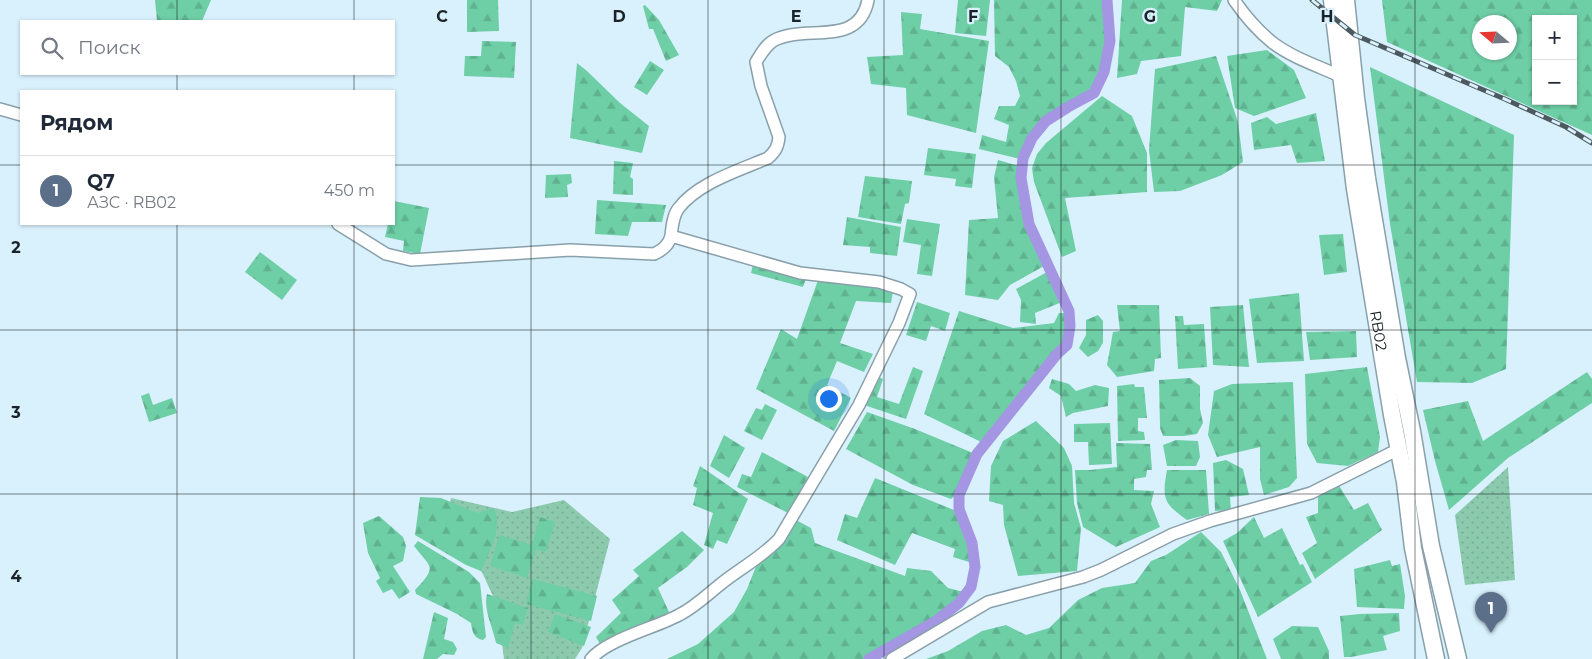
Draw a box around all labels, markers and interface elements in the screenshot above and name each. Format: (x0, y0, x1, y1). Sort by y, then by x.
text: C (436, 7, 448, 26)
text: D (612, 7, 626, 26)
text: E (791, 7, 801, 26)
text: F (968, 7, 978, 26)
text: G (1144, 7, 1156, 26)
text: H (1321, 7, 1333, 26)
north arrow (1472, 15, 1517, 60)
map controls (1532, 15, 1577, 105)
button: + (1532, 15, 1577, 60)
search box (20, 20, 395, 75)
icon: search (38, 34, 66, 62)
text: Поиск (78, 36, 141, 59)
button: − (1532, 60, 1577, 105)
text: Рядом (40, 110, 113, 135)
text: Q7 (87, 170, 115, 193)
text: 1 (53, 181, 59, 200)
text: 450 m (324, 181, 375, 200)
text: АЗС · RB02 (87, 193, 176, 212)
text: 2 (11, 238, 21, 257)
street label: RB02 (1366, 309, 1391, 352)
your location (816, 386, 842, 412)
text: 3 (10, 403, 21, 422)
text: 4 (10, 567, 22, 586)
pin: 1 (1475, 592, 1507, 633)

